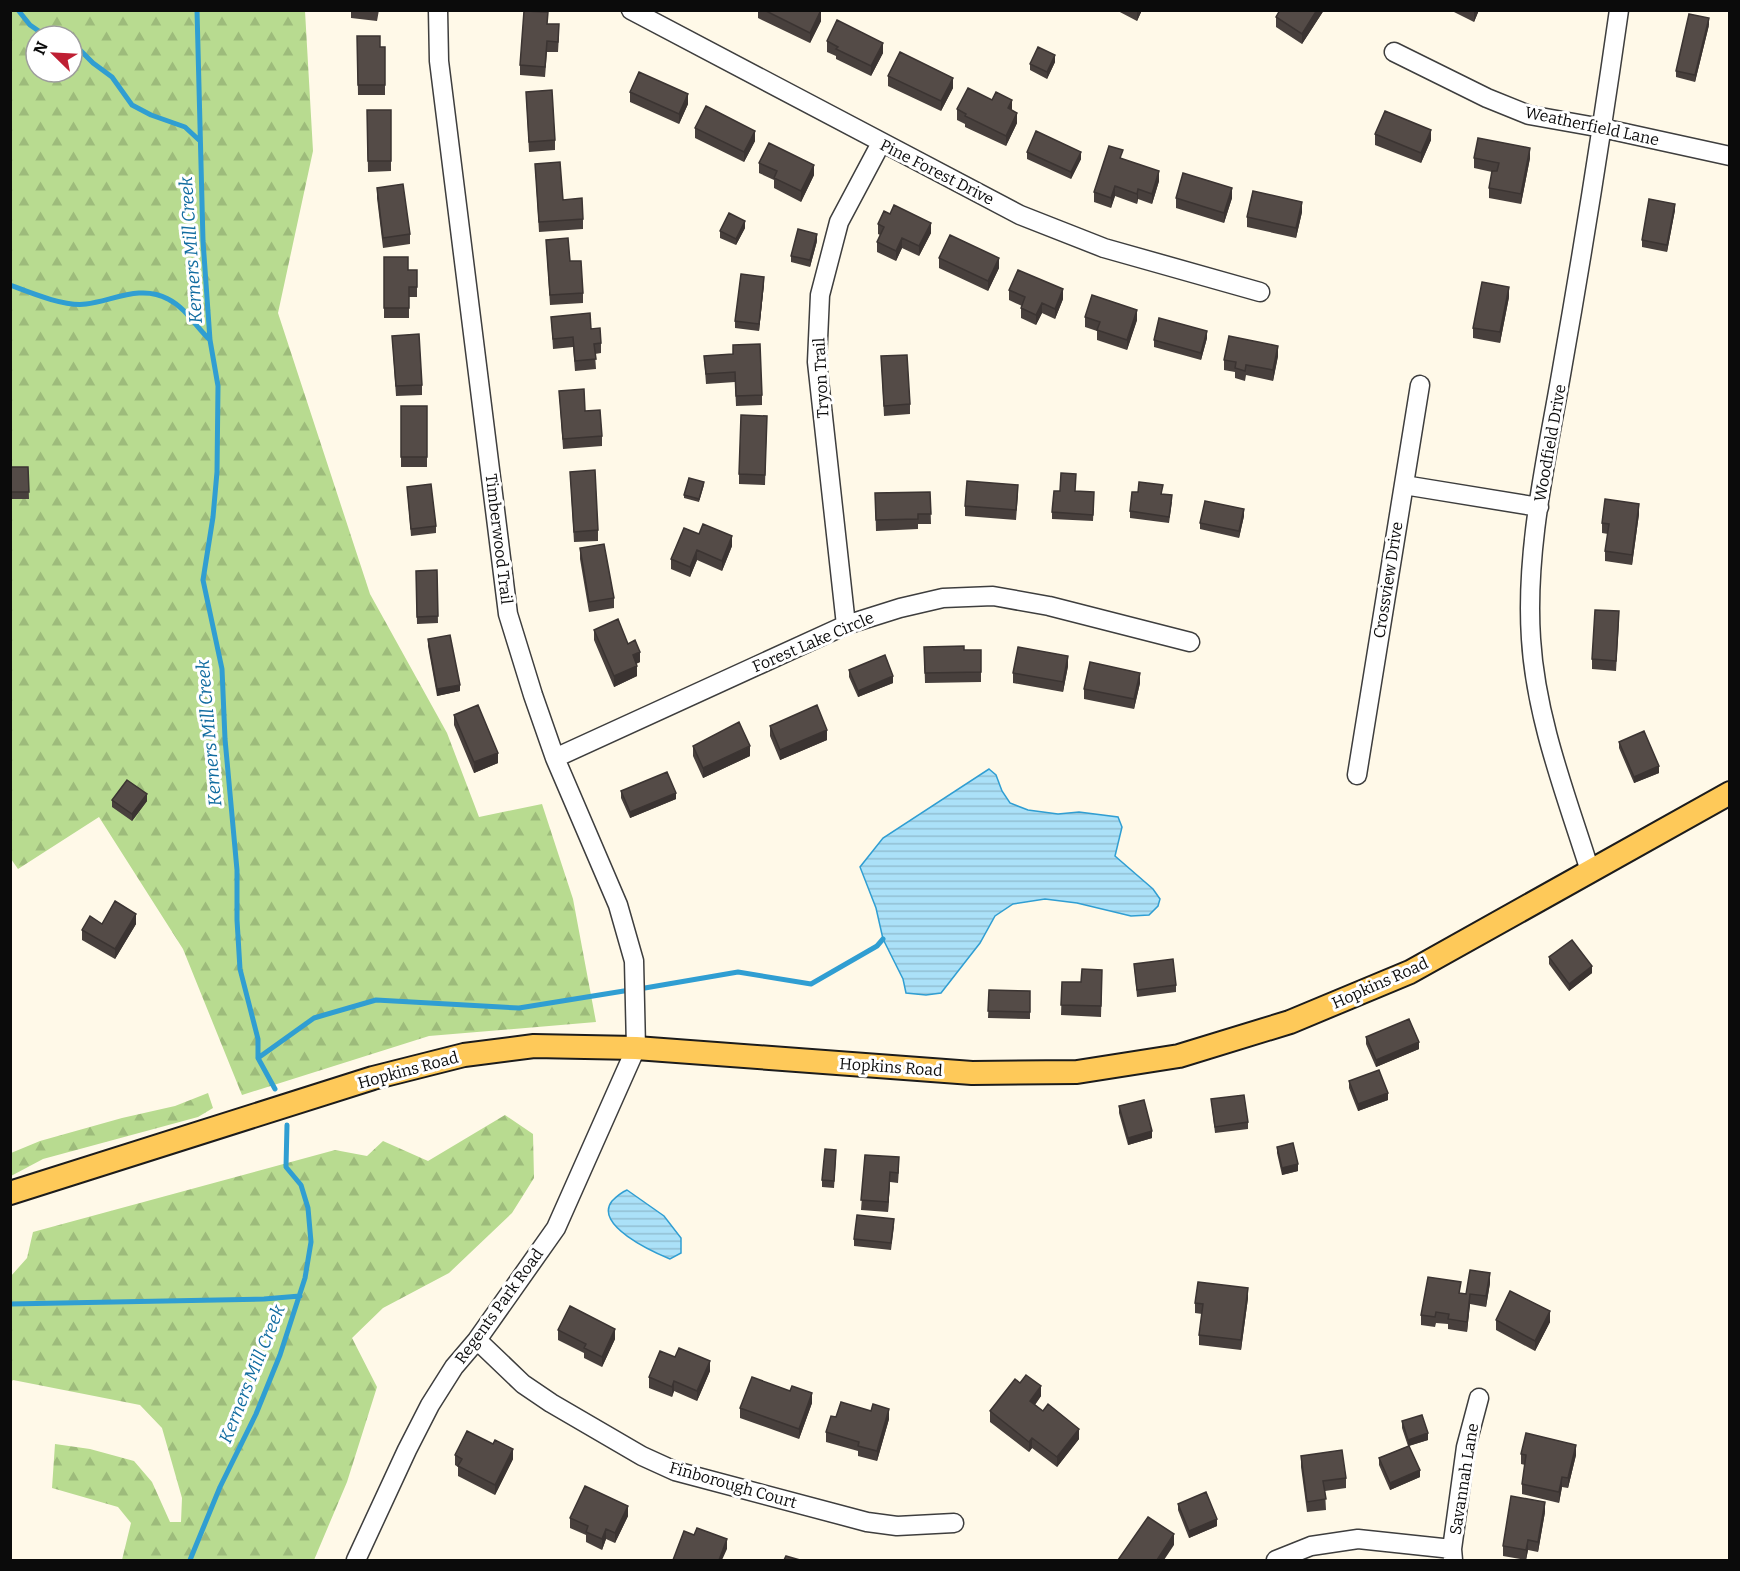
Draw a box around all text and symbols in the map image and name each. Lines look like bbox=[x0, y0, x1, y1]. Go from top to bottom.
north arrow bbox=[24, 24, 84, 84]
text: N bbox=[30, 39, 52, 58]
street label: Weatherfield Lane bbox=[1523, 102, 1661, 150]
street label: Pine Forest Drive bbox=[877, 135, 997, 209]
water label: Kerners Mill Creek bbox=[175, 176, 207, 324]
street label: Tryon Trail bbox=[809, 337, 833, 419]
street label: Woodfield Drive bbox=[1530, 383, 1570, 503]
street label: Timberwood Trail bbox=[482, 473, 516, 606]
street label: Crossview Drive bbox=[1369, 520, 1407, 640]
street label: Forest Lake Circle bbox=[749, 608, 877, 676]
water label: Kerners Mill Creek bbox=[192, 659, 226, 807]
street label: Hopkins Road bbox=[1329, 953, 1432, 1013]
street label: Hopkins Road bbox=[356, 1047, 461, 1093]
street label: Hopkins Road bbox=[839, 1054, 944, 1080]
street label: Regents Park Road bbox=[451, 1244, 547, 1367]
water label: Kerners Mill Creek bbox=[214, 1301, 290, 1446]
street label: Savannah Lane bbox=[1446, 1422, 1482, 1536]
street label: Finborough Court bbox=[667, 1458, 799, 1512]

